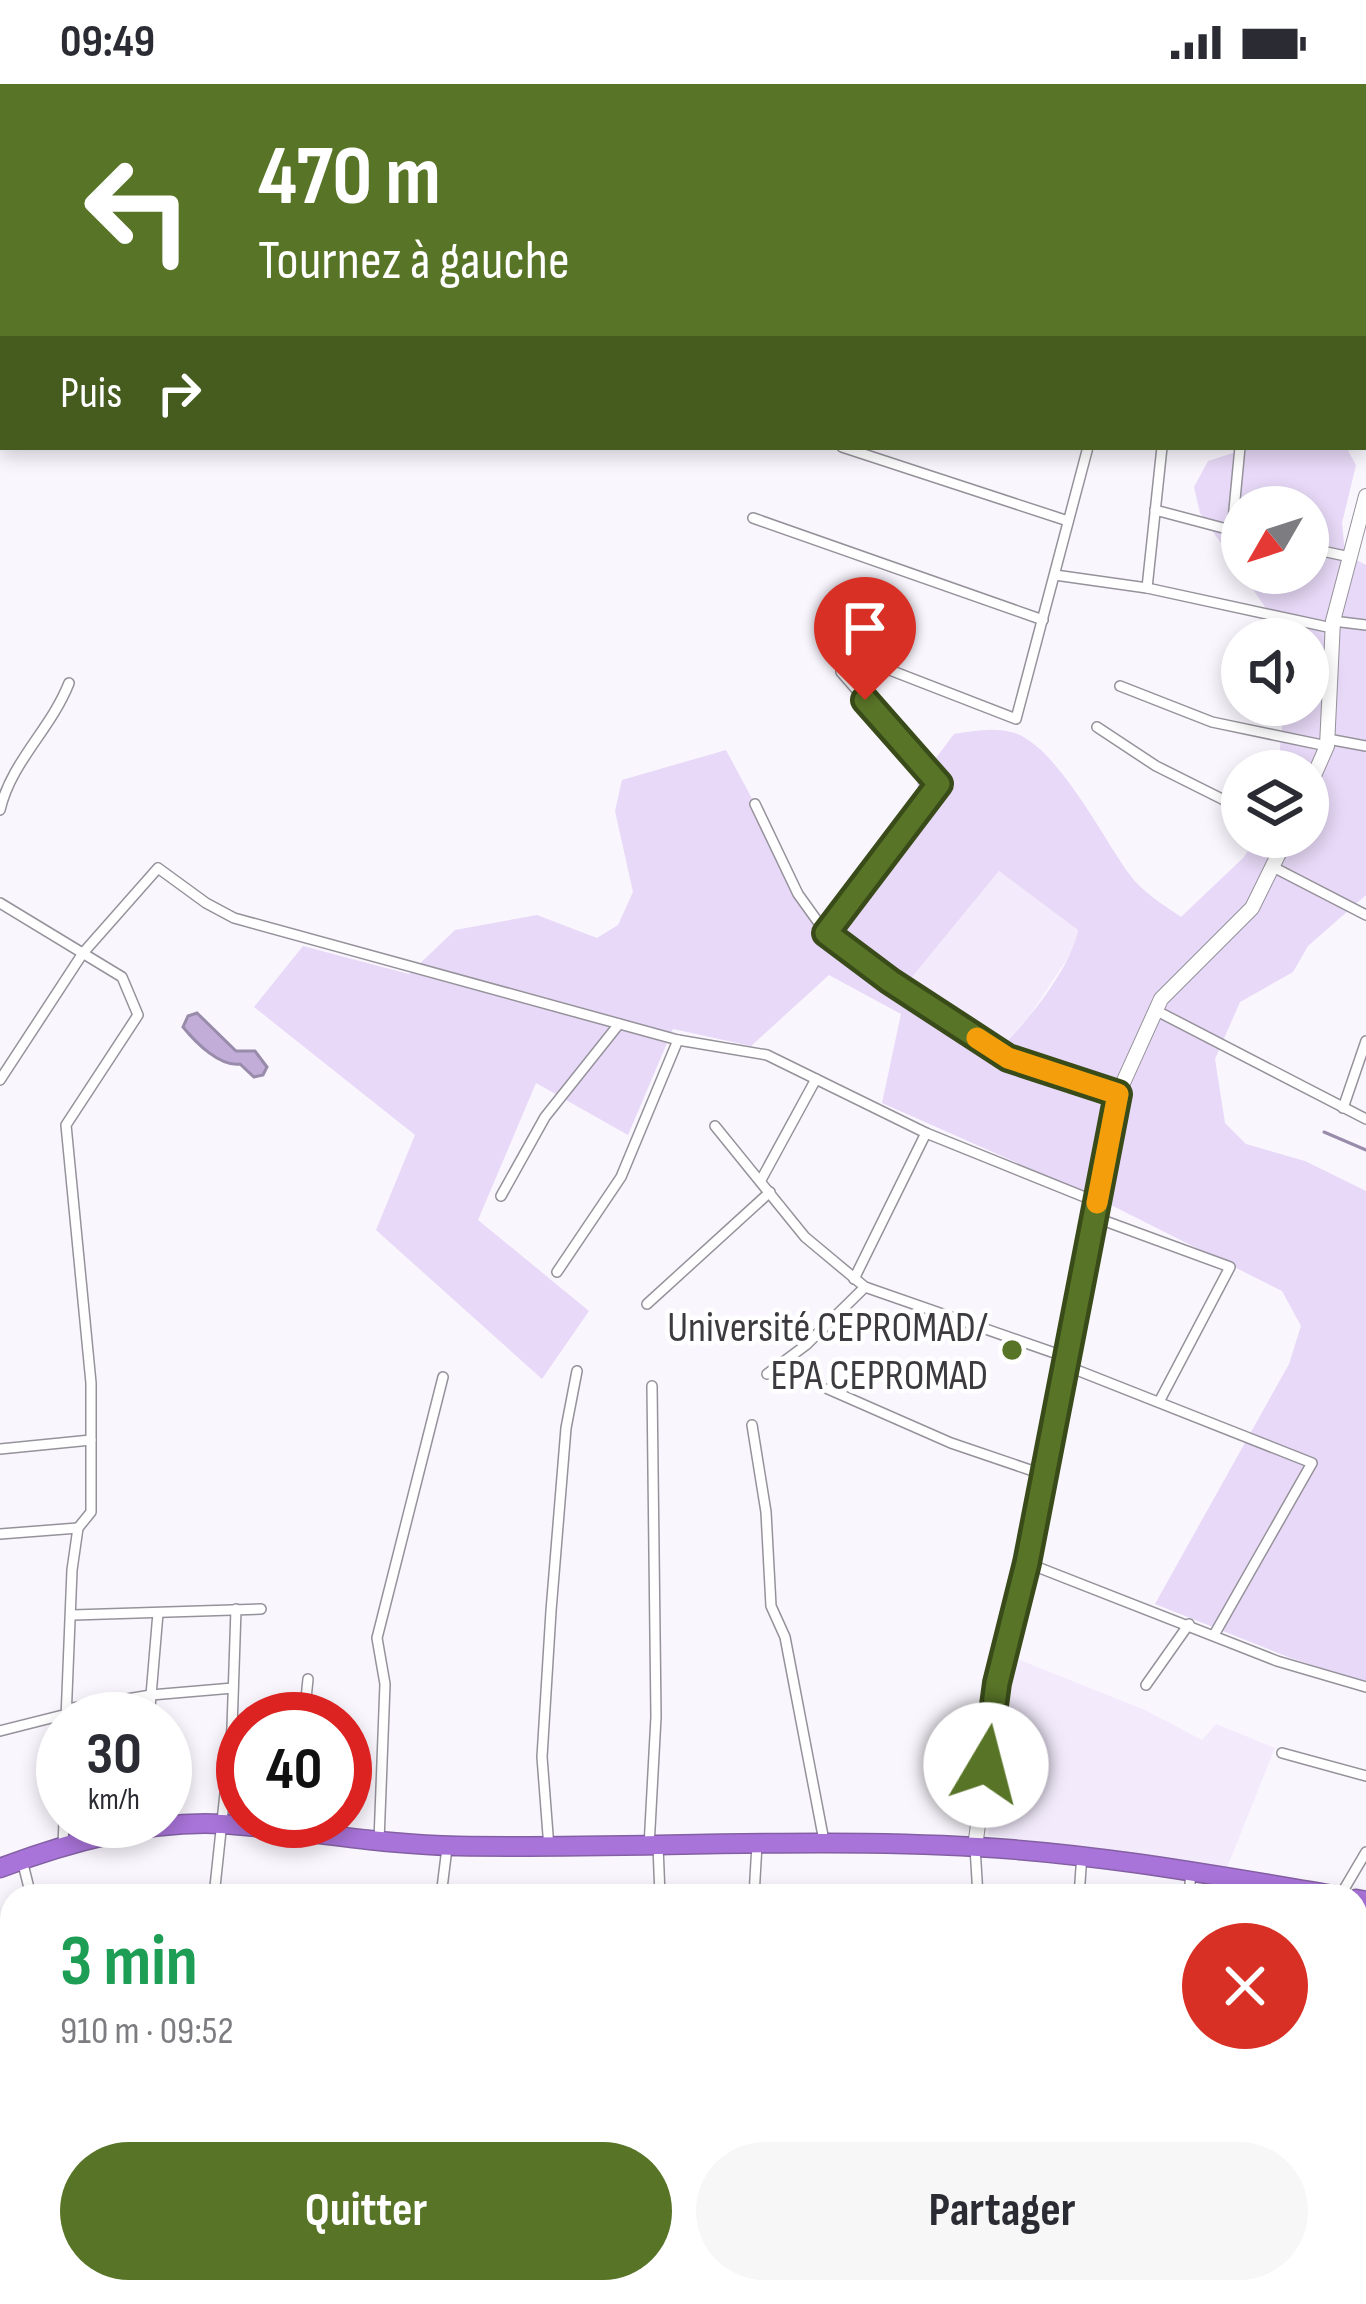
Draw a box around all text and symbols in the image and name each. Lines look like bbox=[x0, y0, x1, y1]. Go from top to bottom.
text: 09:49 bbox=[60, 15, 155, 70]
text: 470 m bbox=[258, 127, 441, 228]
icon: left bbox=[60, 132, 216, 288]
text: Tournez à gauche bbox=[258, 229, 570, 294]
icon: right bbox=[146, 360, 212, 426]
text: Puis bbox=[60, 366, 122, 421]
north arrow bbox=[1221, 486, 1329, 594]
map controls bbox=[1221, 486, 1329, 858]
pin bbox=[814, 577, 916, 700]
icon: arrive bbox=[832, 595, 898, 661]
button: sound bbox=[1221, 618, 1329, 726]
button: layers bbox=[1221, 750, 1329, 858]
place label: Université CEPROMAD/ EPA CEPROMAD bbox=[667, 1303, 989, 1402]
marker: Université CEPROMAD/ EPA CEPROMAD bbox=[999, 1337, 1025, 1363]
speed limit sign: 40 bbox=[216, 1692, 372, 1848]
position arrow bbox=[923, 1702, 1049, 1828]
text: 30 bbox=[86, 1719, 142, 1791]
text: km/h bbox=[88, 1782, 140, 1818]
text: 3 min bbox=[60, 1919, 198, 2006]
button: close bbox=[1182, 1923, 1308, 2049]
text: 910 m · 09:52 bbox=[60, 2008, 233, 2055]
button: Quitter bbox=[60, 2142, 672, 2280]
button: Partager bbox=[696, 2142, 1308, 2280]

